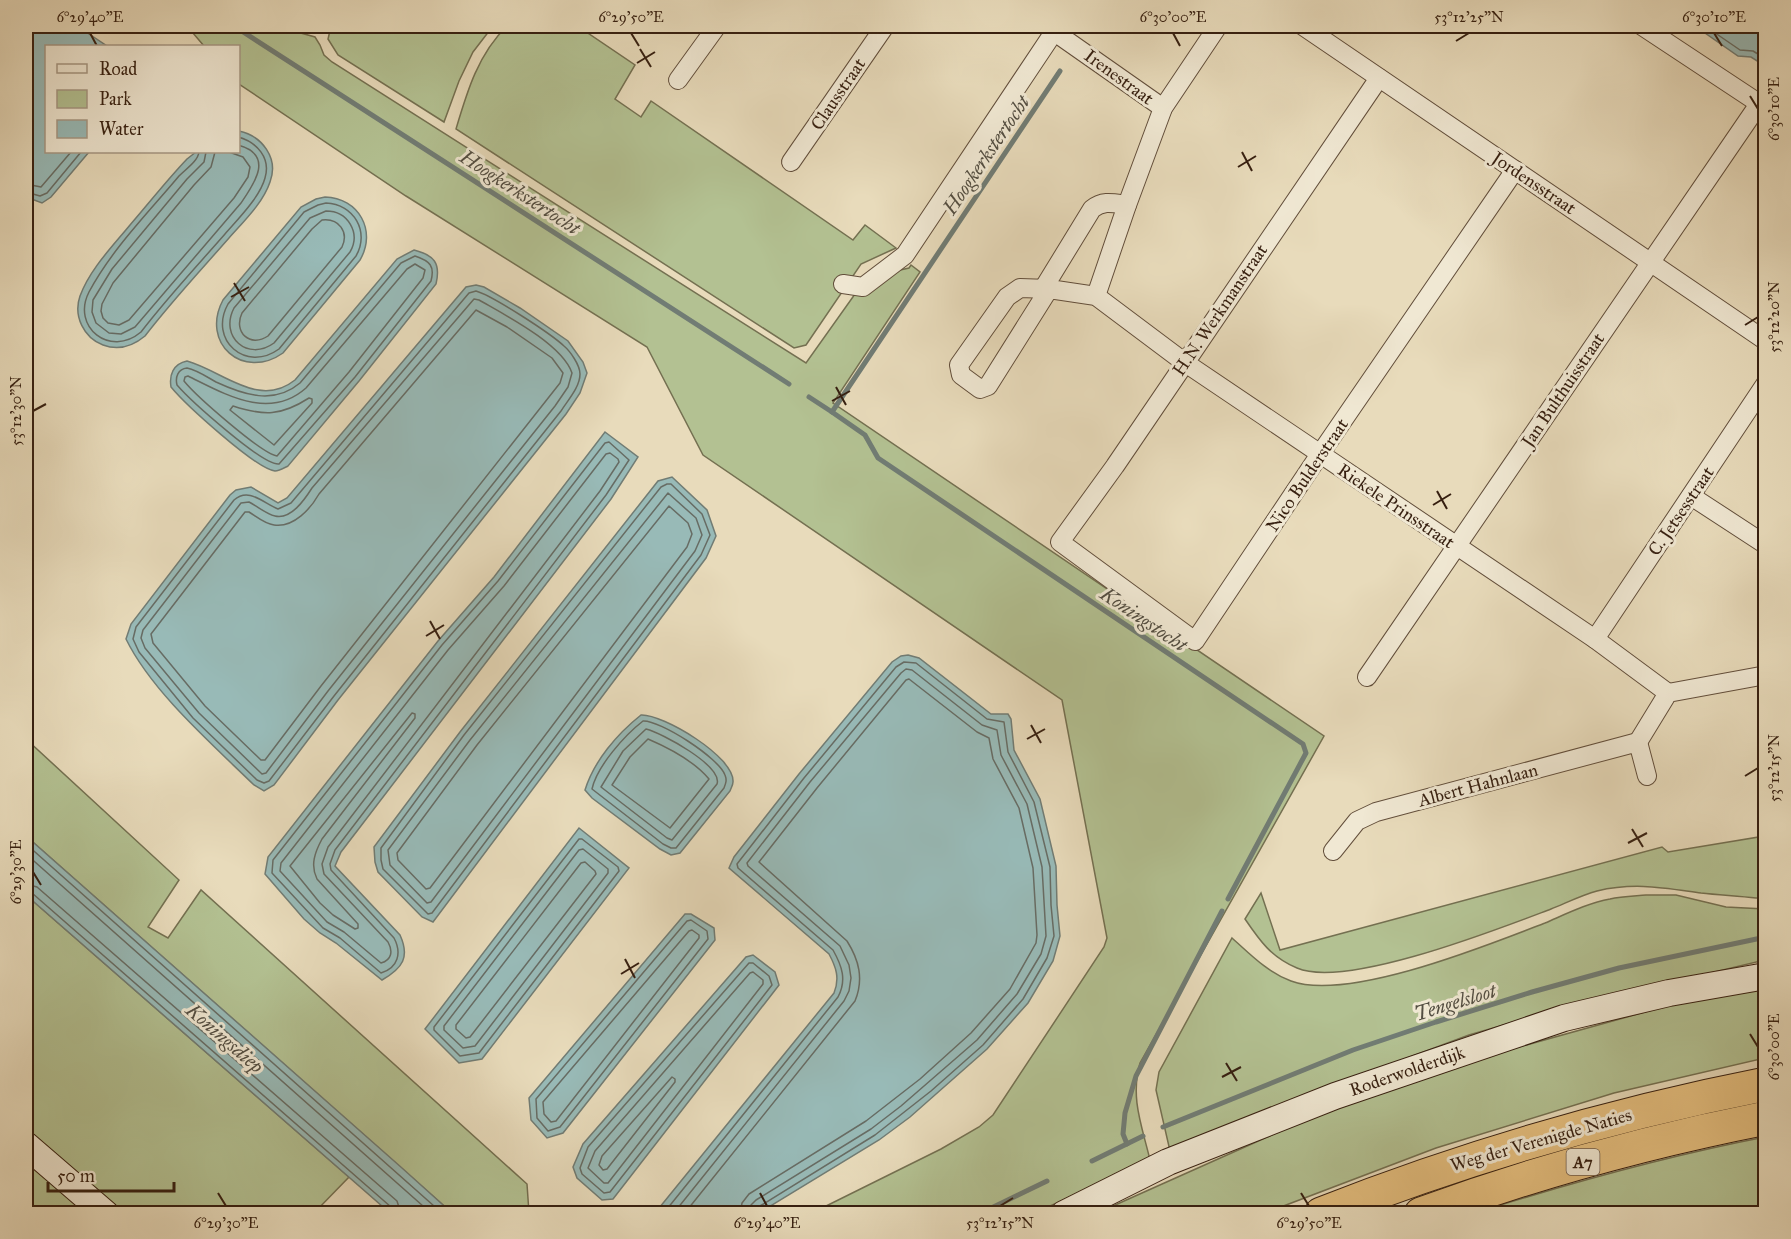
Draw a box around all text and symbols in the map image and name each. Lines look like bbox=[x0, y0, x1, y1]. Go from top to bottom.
text: 6°29'40"E bbox=[56, 8, 124, 26]
text: 6°29'50"E bbox=[598, 8, 664, 26]
text: 6°30'00"E bbox=[1140, 8, 1207, 26]
text: 53°12'25"N bbox=[1434, 8, 1504, 26]
text: 6°30'10"E bbox=[1682, 8, 1746, 26]
street label: Irenestraat bbox=[1080, 44, 1158, 110]
legend bbox=[45, 45, 240, 153]
street label: Clausstraat bbox=[806, 53, 870, 134]
text: Road bbox=[99, 58, 137, 80]
text: 6°30'10"E bbox=[1765, 77, 1783, 141]
text: Park bbox=[99, 88, 132, 110]
water label: Hoogkerkstertocht bbox=[937, 90, 1036, 220]
text: Water bbox=[99, 118, 144, 140]
water label: Hoogkerkstertocht bbox=[455, 144, 586, 241]
street label: Jordensstraat bbox=[1485, 146, 1581, 220]
street label: H.N. Werkmanstraat bbox=[1168, 239, 1273, 380]
text: 53°12'20"N bbox=[1765, 281, 1783, 353]
street label: Jan Bulthuisstraat bbox=[1516, 328, 1610, 453]
text: 53°12'30"N bbox=[7, 376, 25, 446]
street label: Nico Bulderstraat bbox=[1261, 414, 1353, 536]
street label: Riekele Prinsstraat bbox=[1333, 459, 1459, 554]
street label: C. Jetsesstraat bbox=[1643, 462, 1720, 560]
water label: Koningstocht bbox=[1095, 581, 1193, 658]
text: 53°12'15"N bbox=[1765, 734, 1783, 802]
street label: Albert Hahnlaan bbox=[1415, 758, 1540, 812]
text: 6°29'30"E bbox=[7, 839, 25, 904]
water label: Tengelsloot bbox=[1411, 978, 1500, 1026]
water label: Koningsdiep bbox=[180, 997, 269, 1079]
text: 6°30'00"E bbox=[1765, 1013, 1783, 1080]
street label: Roderwolderdijk bbox=[1346, 1041, 1468, 1101]
street label: Weg der Verenigde Naties bbox=[1448, 1104, 1634, 1177]
road number: A7 bbox=[1566, 1149, 1600, 1175]
scale bar bbox=[48, 1155, 174, 1193]
text: 50 m bbox=[57, 1165, 95, 1187]
text: 6°29'30"E bbox=[194, 1214, 259, 1232]
text: 6°29'40"E bbox=[733, 1214, 801, 1232]
text: 53°12'15"N bbox=[966, 1214, 1034, 1232]
text: 6°29'50"E bbox=[1276, 1214, 1342, 1232]

